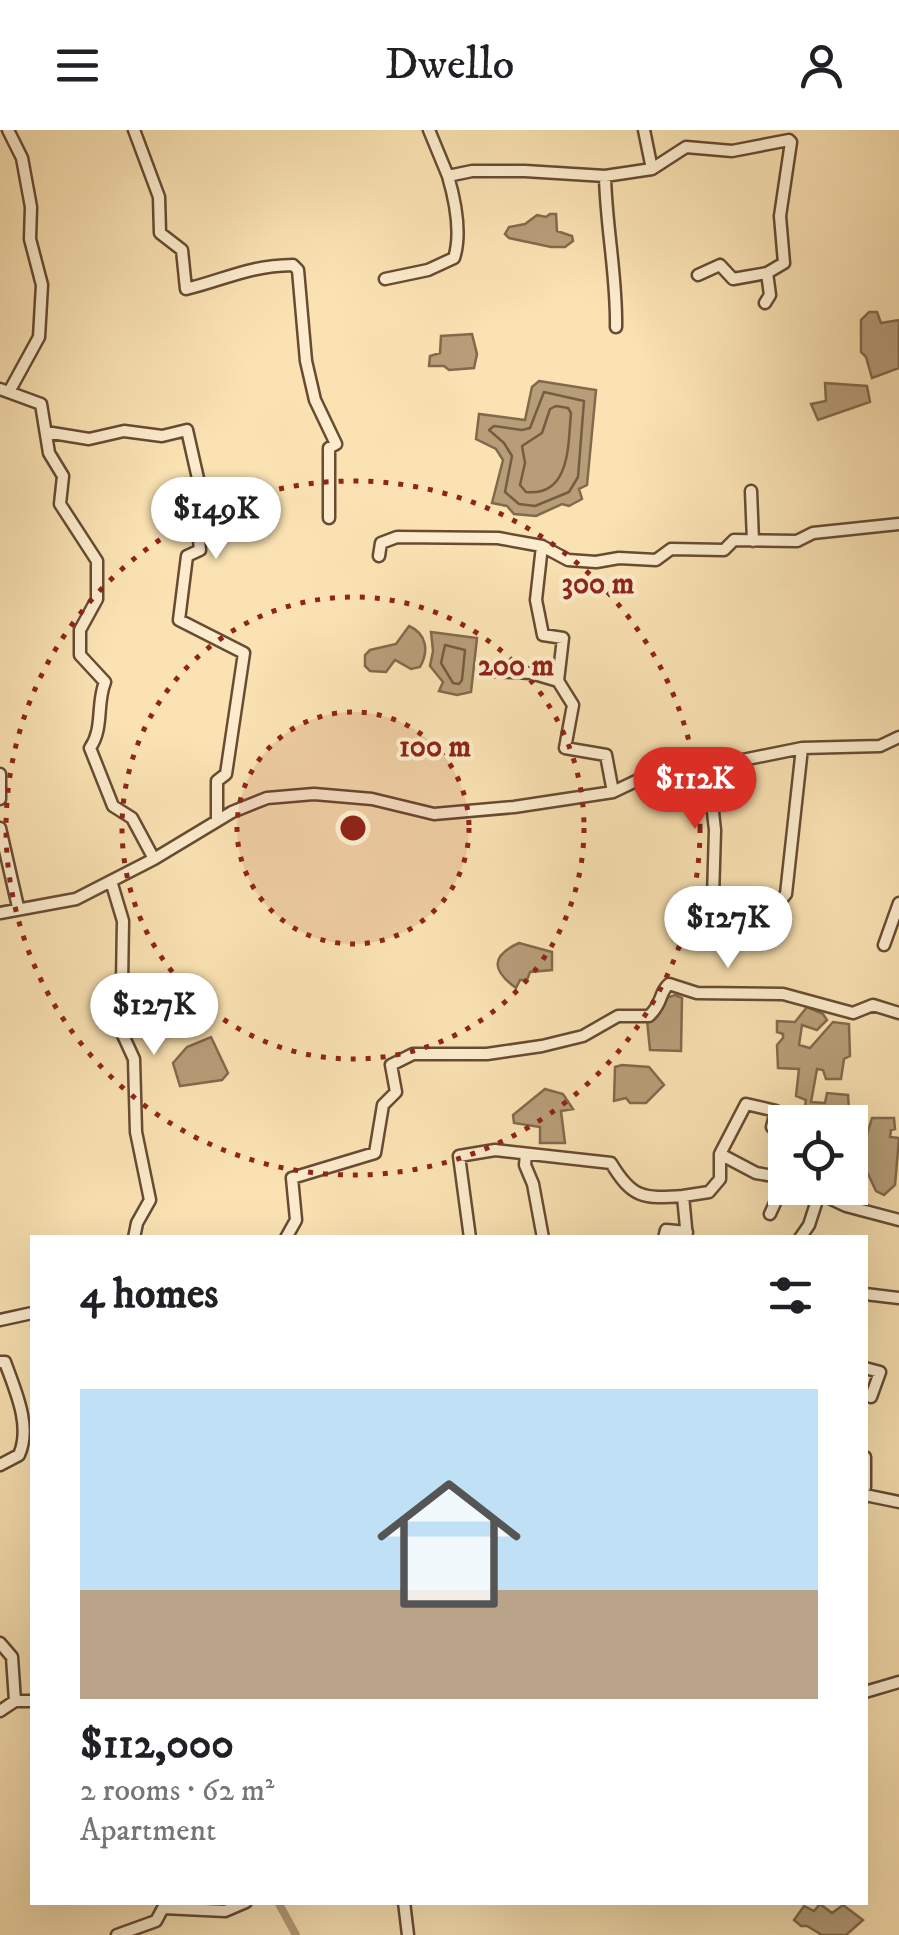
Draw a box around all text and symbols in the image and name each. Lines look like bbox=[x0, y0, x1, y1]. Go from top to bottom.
text: Dwello bbox=[385, 37, 514, 93]
icon: menu bbox=[50, 38, 105, 93]
icon: person bbox=[794, 38, 849, 93]
pin: $149K bbox=[146, 477, 286, 562]
text: $149K bbox=[173, 489, 259, 529]
text: 300 m bbox=[562, 566, 635, 603]
text: 200 m bbox=[478, 648, 554, 685]
text: 100 m bbox=[399, 729, 472, 766]
pin: $112K bbox=[625, 747, 765, 832]
text: $112K bbox=[655, 759, 735, 799]
centre of rings bbox=[335, 810, 371, 846]
pin: $127K bbox=[658, 886, 798, 971]
text: $127K bbox=[686, 898, 770, 938]
pin: $127K bbox=[84, 973, 224, 1058]
text: $127K bbox=[112, 985, 196, 1025]
map controls bbox=[768, 1105, 868, 1205]
button: locate bbox=[768, 1105, 868, 1205]
icon: filters bbox=[763, 1268, 818, 1323]
text: 4 homes bbox=[80, 1269, 218, 1321]
icon: home bbox=[359, 1454, 539, 1634]
text: $112,000 bbox=[80, 1719, 234, 1771]
text: 2 rooms · 62 m² bbox=[80, 1771, 274, 1811]
text: Apartment bbox=[80, 1811, 216, 1851]

